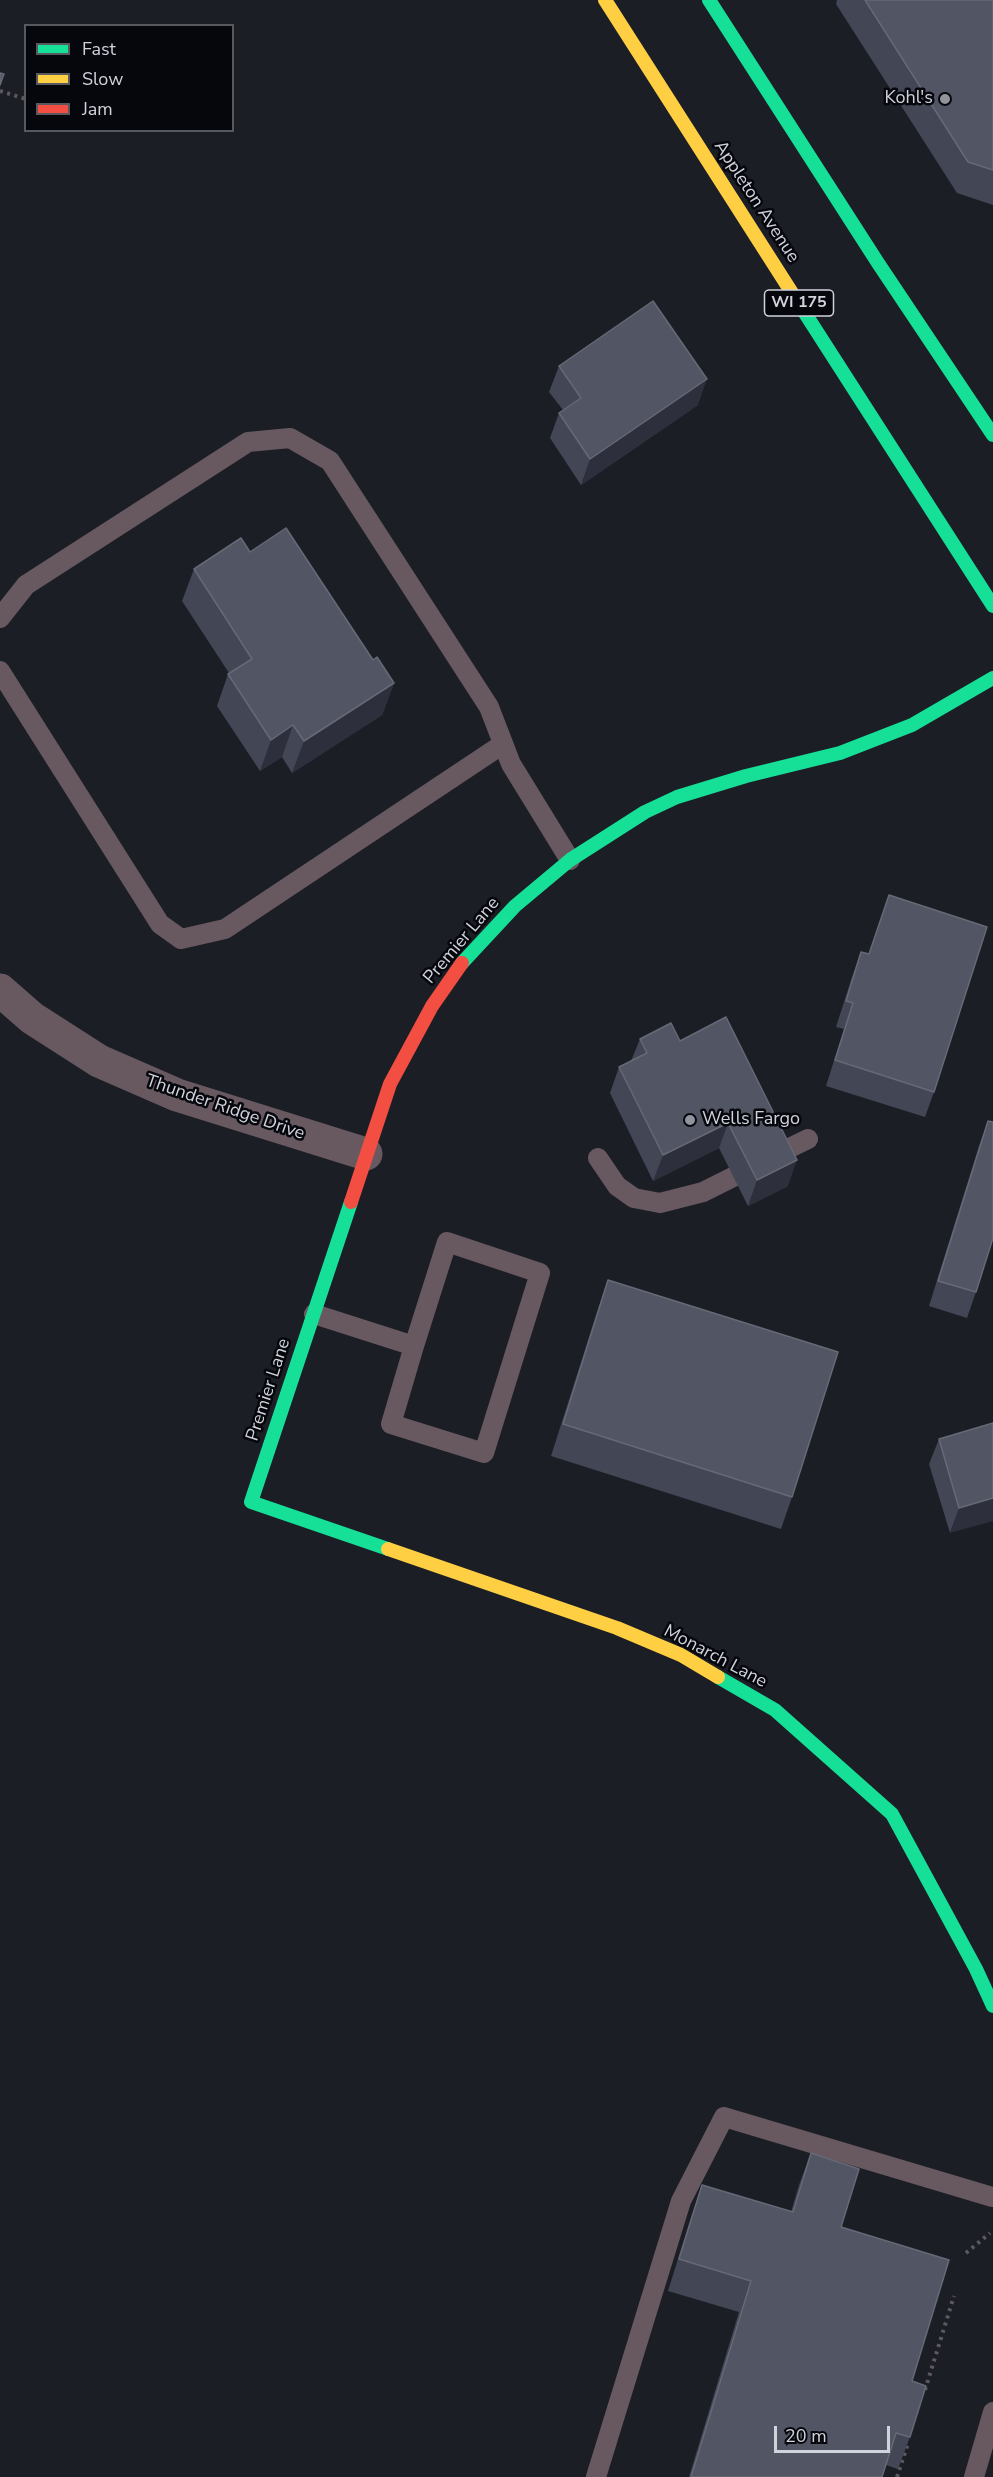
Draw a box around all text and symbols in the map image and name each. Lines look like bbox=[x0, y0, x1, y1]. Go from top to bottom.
legend bbox=[24, 24, 234, 132]
text: Fast bbox=[82, 37, 116, 61]
text: Slow bbox=[82, 67, 123, 91]
place label: Kohl's bbox=[884, 88, 933, 110]
marker: Kohl's bbox=[938, 92, 952, 106]
text: Jam bbox=[82, 97, 113, 121]
street label: Appleton Avenue bbox=[708, 137, 804, 267]
road number: WI 175 bbox=[764, 290, 834, 316]
street label: Premier Lane bbox=[420, 893, 504, 989]
street label: Thunder Ridge Drive bbox=[143, 1071, 307, 1145]
place label: Wells Fargo bbox=[702, 1109, 800, 1131]
marker: Wells Fargo bbox=[683, 1113, 697, 1127]
street label: Premier Lane bbox=[242, 1336, 296, 1444]
street label: Monarch Lane bbox=[660, 1621, 770, 1693]
scale bar bbox=[777, 2414, 892, 2452]
text: 20 m bbox=[785, 2424, 827, 2448]

